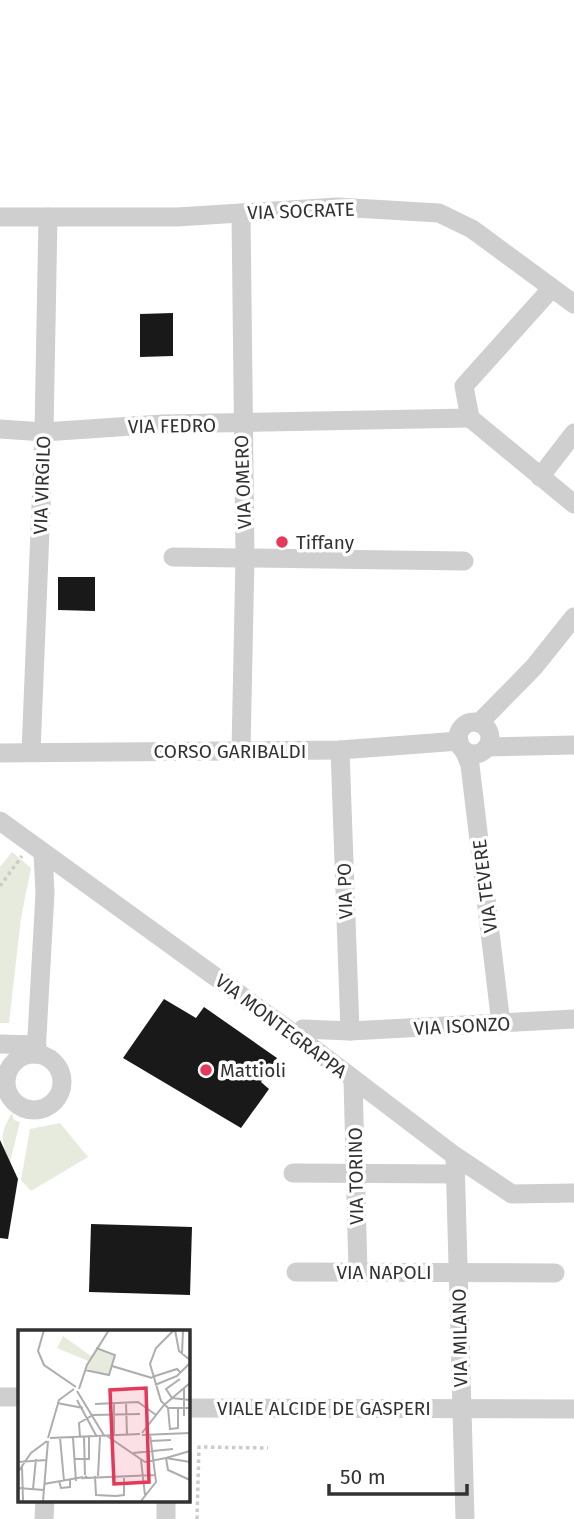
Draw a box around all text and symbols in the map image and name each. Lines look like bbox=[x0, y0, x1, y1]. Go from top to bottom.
street label: VIA SOCRATE bbox=[247, 198, 355, 224]
street label: VIA FEDRO bbox=[128, 414, 216, 438]
street label: VIA OMERO bbox=[230, 434, 256, 530]
street label: VIA VIRGILO bbox=[29, 435, 55, 535]
place label: Tiffany bbox=[296, 531, 355, 554]
marker: Tiffany bbox=[274, 534, 290, 550]
street label: CORSO GARIBALDI bbox=[154, 740, 306, 763]
street label: VIA TEVERE bbox=[468, 838, 502, 934]
street label: VIA PO bbox=[333, 862, 357, 920]
street label: VIA MONTEGRAPPA bbox=[211, 969, 351, 1083]
street label: VIA ISONZO bbox=[413, 1012, 511, 1040]
place label: Mattioli bbox=[220, 1059, 286, 1082]
marker: Mattioli bbox=[198, 1062, 214, 1078]
street label: VIA TORINO bbox=[344, 1127, 368, 1225]
street label: VIA NAPOLI bbox=[336, 1261, 432, 1284]
street label: VIA MILANO bbox=[448, 1288, 472, 1388]
inset map bbox=[18, 1330, 189, 1502]
street label: VIALE ALCIDE DE GASPERI bbox=[217, 1397, 431, 1420]
scale bar bbox=[329, 1452, 467, 1496]
text: 50 m bbox=[340, 1464, 386, 1490]

